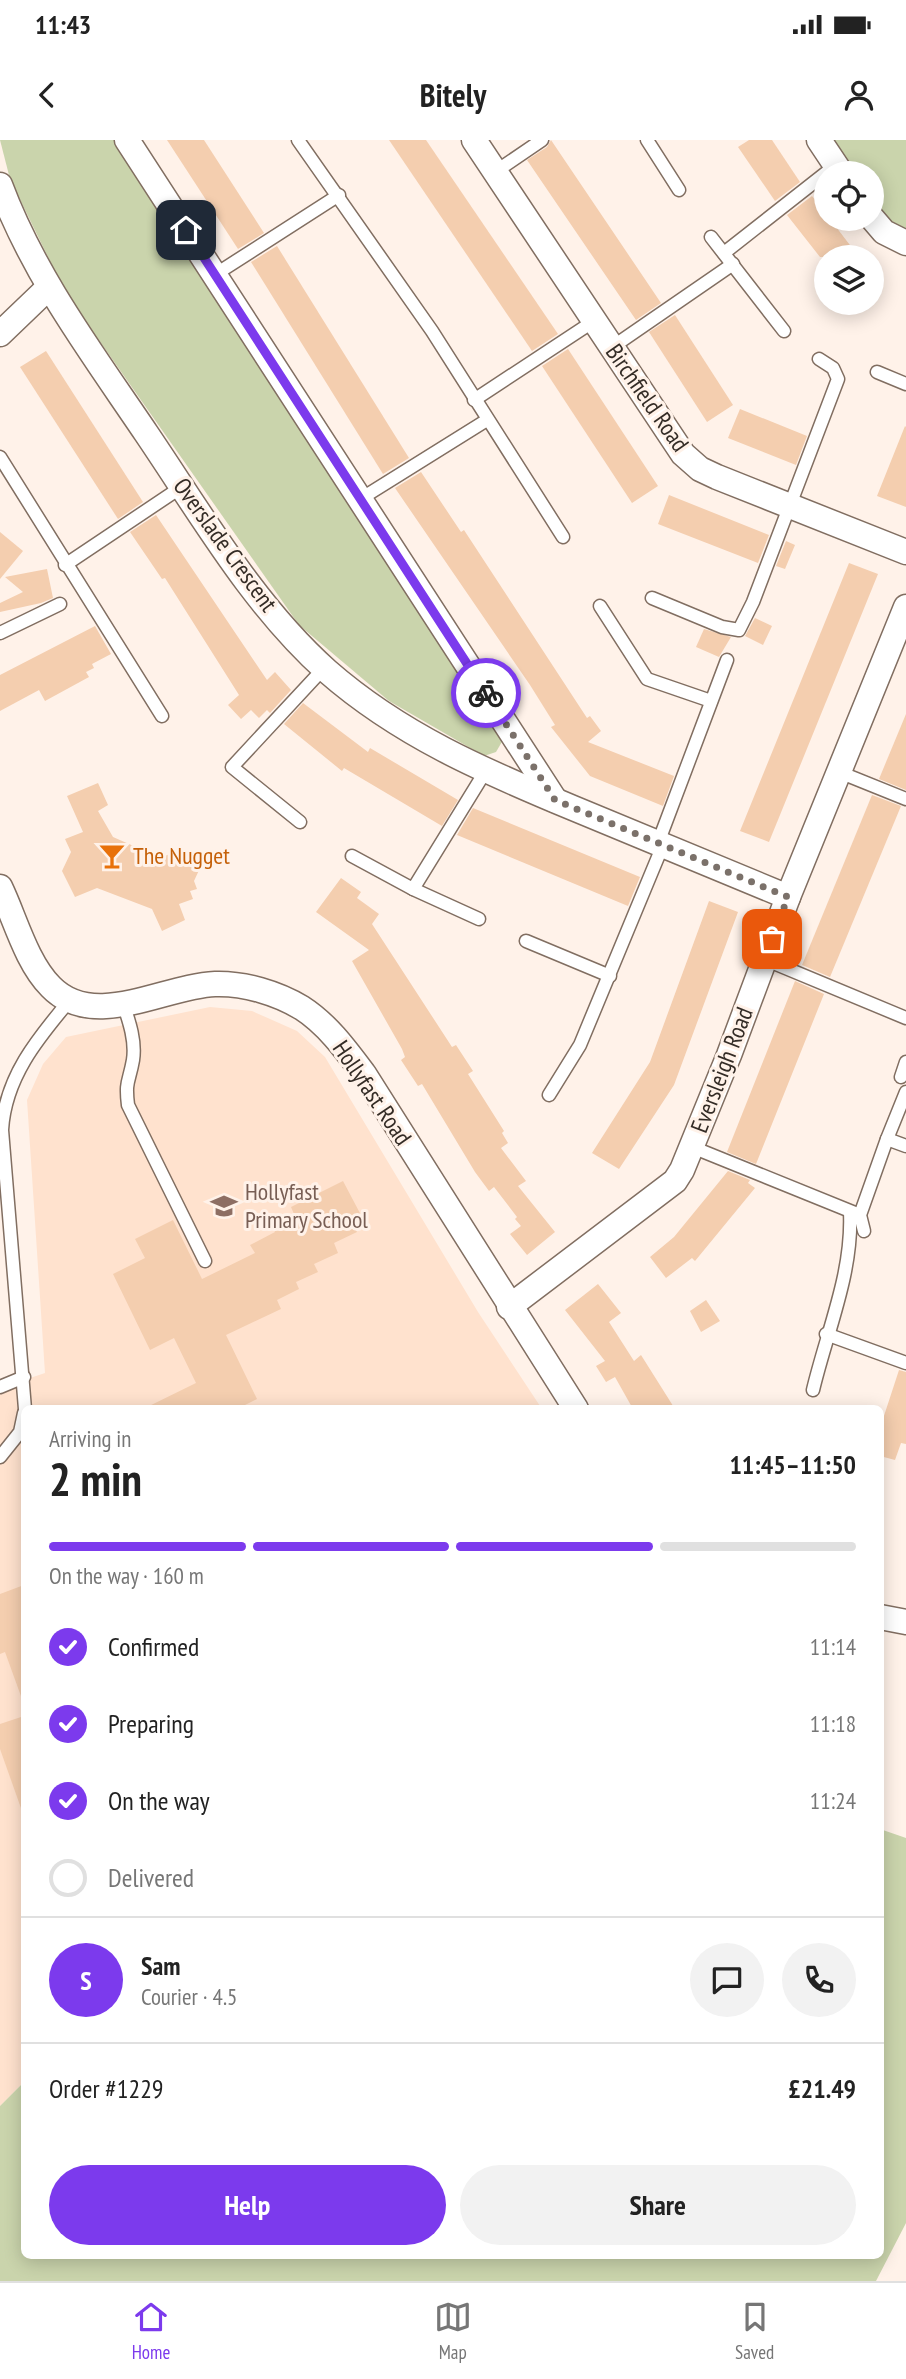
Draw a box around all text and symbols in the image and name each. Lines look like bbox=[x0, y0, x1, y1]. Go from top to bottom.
text: 11:43 bbox=[35, 8, 91, 41]
text: Bitely bbox=[420, 74, 486, 116]
icon: back bbox=[28, 76, 66, 114]
icon: person bbox=[840, 76, 878, 114]
map controls bbox=[814, 161, 884, 315]
button: locate bbox=[814, 161, 884, 231]
pin bbox=[156, 200, 216, 260]
icon: home bbox=[167, 211, 205, 249]
button: layers bbox=[814, 245, 884, 315]
street label: Birchfield Road bbox=[599, 338, 696, 458]
street label: Overslade Crescent bbox=[166, 472, 285, 618]
courier bbox=[451, 658, 521, 728]
icon: bike bbox=[467, 674, 505, 712]
place label: The Nugget bbox=[133, 840, 230, 871]
bar icon: The Nugget bbox=[97, 841, 127, 871]
pin bbox=[742, 909, 802, 969]
icon: bag bbox=[753, 920, 791, 958]
street label: Eversleigh Road bbox=[683, 1003, 760, 1137]
street label: Hollyfast Road bbox=[326, 1034, 419, 1151]
place label: Hollyfast Primary School bbox=[245, 1176, 368, 1235]
school or university icon: Hollyfast Primary School bbox=[209, 1191, 239, 1221]
text: Arriving in bbox=[49, 1424, 131, 1453]
text: 11:45–11:50 bbox=[729, 1448, 856, 1481]
text: 2 min bbox=[49, 1449, 142, 1509]
text: On the way · 160 m bbox=[49, 1561, 204, 1590]
icon: check bbox=[49, 1628, 87, 1666]
text: Confirmed bbox=[108, 1630, 199, 1663]
text: 11:14 bbox=[810, 1632, 856, 1661]
icon: check bbox=[49, 1705, 87, 1743]
text: Preparing bbox=[108, 1707, 194, 1740]
text: 11:18 bbox=[810, 1709, 856, 1738]
icon: check bbox=[49, 1782, 87, 1820]
text: On the way bbox=[108, 1784, 210, 1817]
text: 11:24 bbox=[810, 1786, 856, 1815]
text: Delivered bbox=[108, 1861, 194, 1894]
button: chat bbox=[690, 1943, 764, 2017]
button: phone bbox=[782, 1943, 856, 2017]
text: Sam bbox=[141, 1949, 180, 1982]
text: S bbox=[80, 1964, 92, 1997]
text: Courier · 4.5 bbox=[141, 1982, 237, 2011]
text: Order #1229 bbox=[49, 2072, 164, 2105]
text: £21.49 bbox=[788, 2072, 856, 2105]
button: Help bbox=[49, 2165, 446, 2245]
button: Share bbox=[460, 2165, 856, 2245]
tab: Home bbox=[132, 2298, 170, 2364]
tab: Map bbox=[434, 2298, 472, 2364]
tab: Saved bbox=[735, 2298, 774, 2364]

